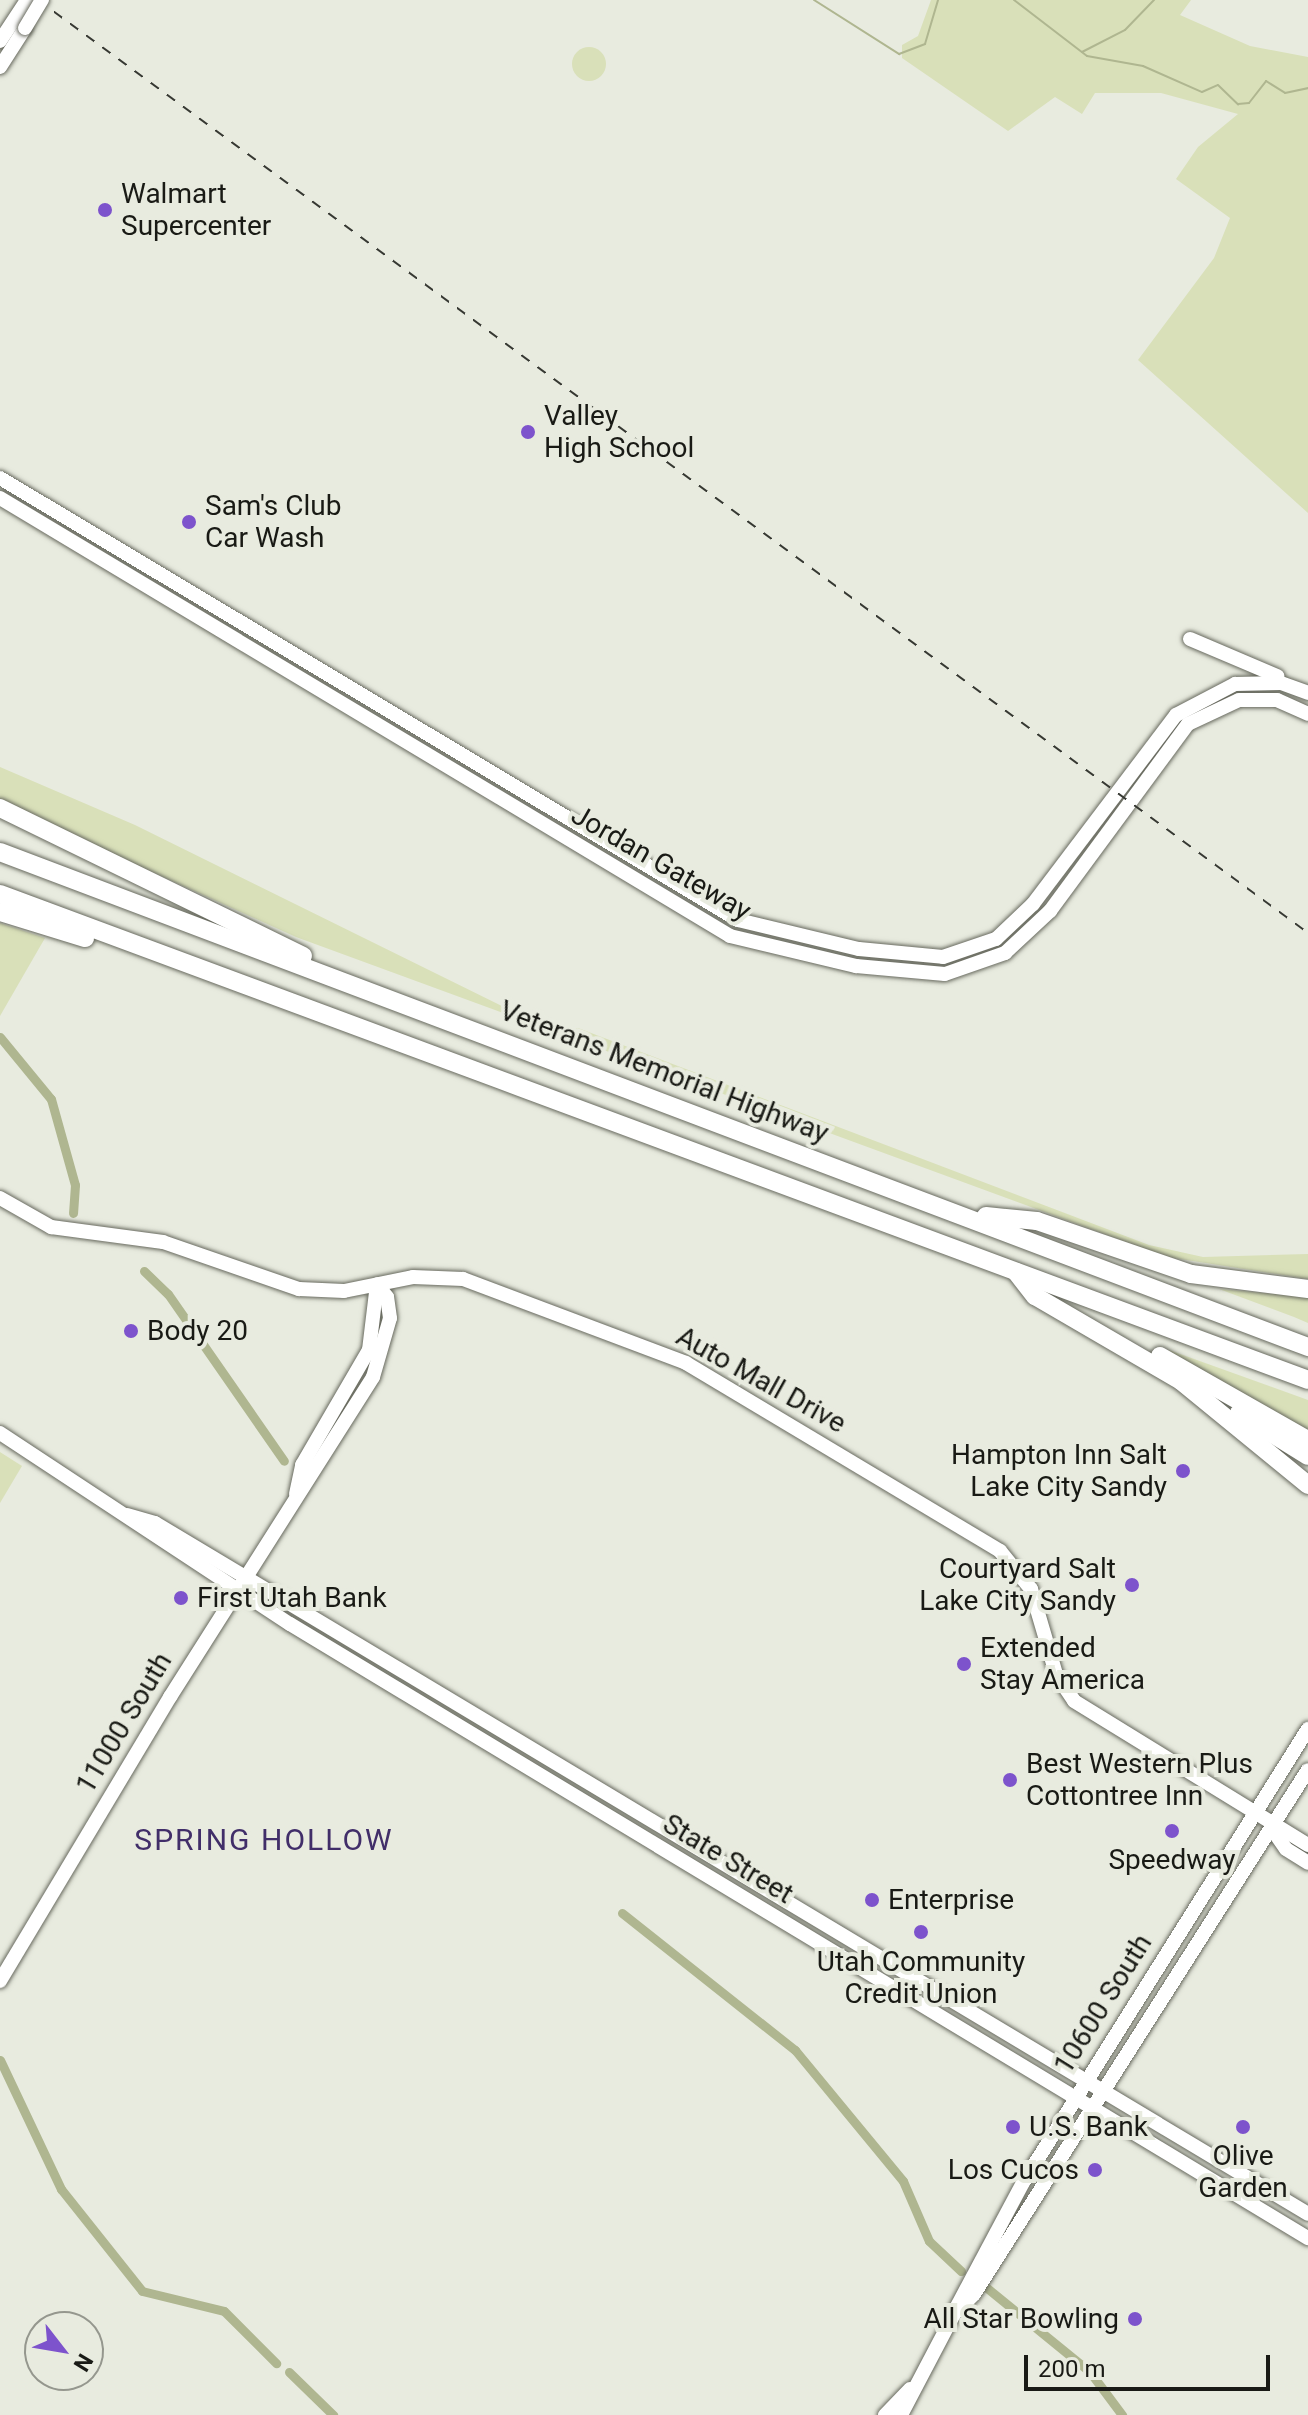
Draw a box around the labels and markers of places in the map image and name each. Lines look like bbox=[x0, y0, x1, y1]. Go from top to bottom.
place label: Walmart Supercenter bbox=[121, 177, 271, 243]
marker: Walmart Supercenter bbox=[96, 201, 114, 219]
place label: Valley High School bbox=[544, 399, 694, 465]
marker: Valley High School bbox=[519, 423, 537, 441]
place label: Sam's Club Car Wash bbox=[205, 489, 341, 555]
marker: Sam's Club Car Wash bbox=[180, 513, 198, 531]
place label: Body 20 bbox=[147, 1314, 248, 1348]
marker: Body 20 bbox=[122, 1322, 140, 1340]
place label: Hampton Inn Salt Lake City Sandy bbox=[951, 1438, 1167, 1504]
marker: Hampton Inn Salt Lake City Sandy bbox=[1174, 1462, 1192, 1480]
place label: Courtyard Salt Lake City Sandy bbox=[919, 1552, 1116, 1618]
marker: Courtyard Salt Lake City Sandy bbox=[1123, 1576, 1141, 1594]
place label: First Utah Bank bbox=[197, 1581, 387, 1615]
marker: First Utah Bank bbox=[172, 1589, 190, 1607]
place label: Extended Stay America bbox=[980, 1631, 1145, 1697]
marker: Extended Stay America bbox=[955, 1655, 973, 1673]
place label: Best Western Plus Cottontree Inn bbox=[1026, 1747, 1253, 1813]
marker: Best Western Plus Cottontree Inn bbox=[1001, 1771, 1019, 1789]
marker: Speedway bbox=[1163, 1822, 1181, 1840]
place label: Speedway bbox=[1108, 1843, 1236, 1877]
place label: Enterprise bbox=[888, 1883, 1014, 1917]
marker: Enterprise bbox=[863, 1891, 881, 1909]
marker: Utah Community Credit Union bbox=[912, 1923, 930, 1941]
place label: Utah Community Credit Union bbox=[817, 1945, 1025, 2011]
place label: U.S. Bank bbox=[1029, 2110, 1148, 2144]
marker: U.S. Bank bbox=[1004, 2118, 1022, 2136]
marker: Olive Garden bbox=[1234, 2118, 1252, 2136]
place label: Olive Garden bbox=[1198, 2139, 1288, 2205]
place label: Los Cucos bbox=[948, 2153, 1079, 2187]
marker: Los Cucos bbox=[1086, 2161, 1104, 2179]
place label: All Star Bowling bbox=[923, 2302, 1119, 2336]
marker: All Star Bowling bbox=[1126, 2310, 1144, 2328]

